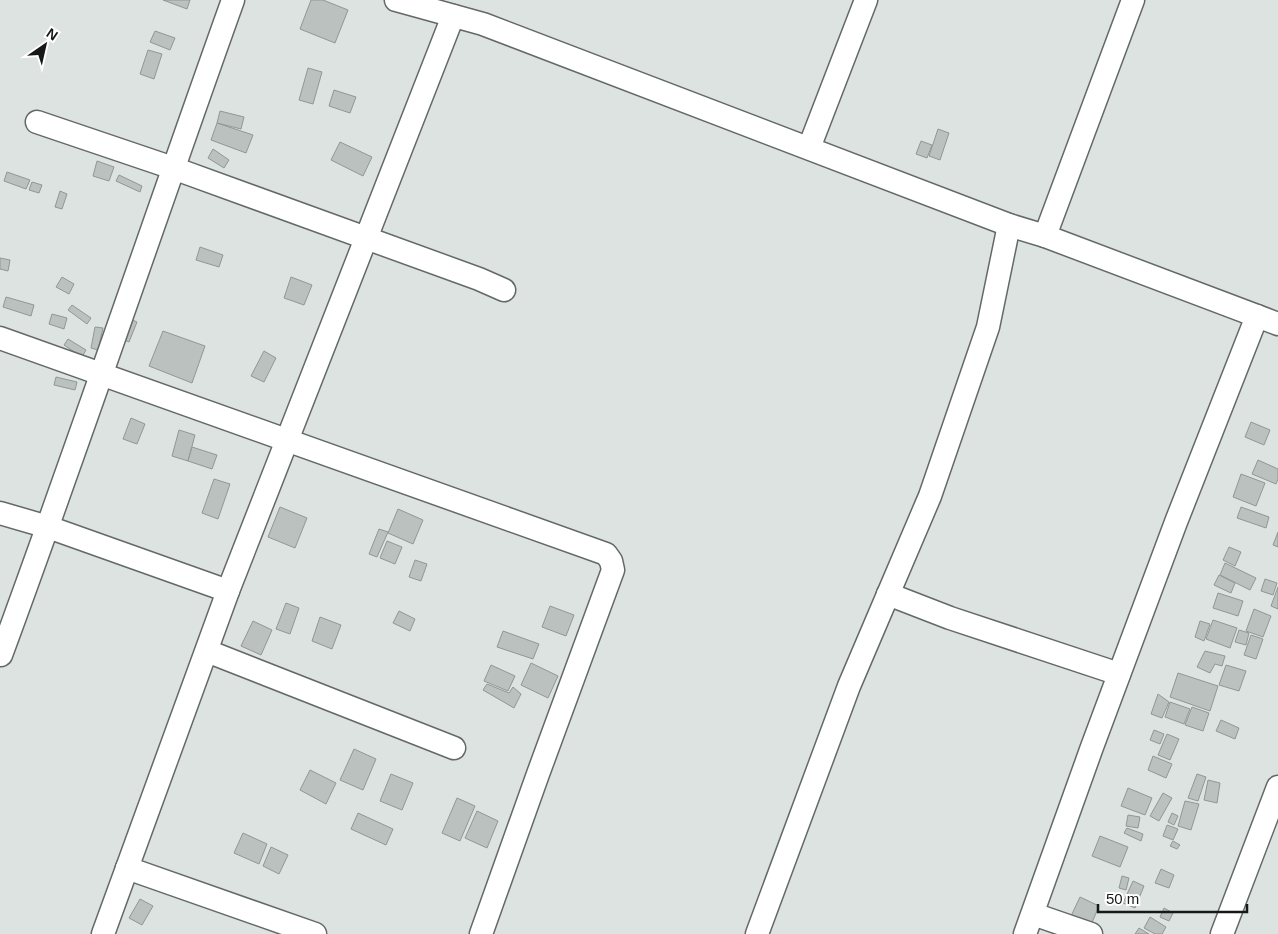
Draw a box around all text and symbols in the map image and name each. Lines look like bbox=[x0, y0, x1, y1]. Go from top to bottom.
north arrow bbox=[20, 20, 70, 70]
text: N bbox=[44, 25, 61, 44]
scale bar bbox=[1098, 882, 1247, 914]
text: 50 m bbox=[1106, 890, 1139, 907]

